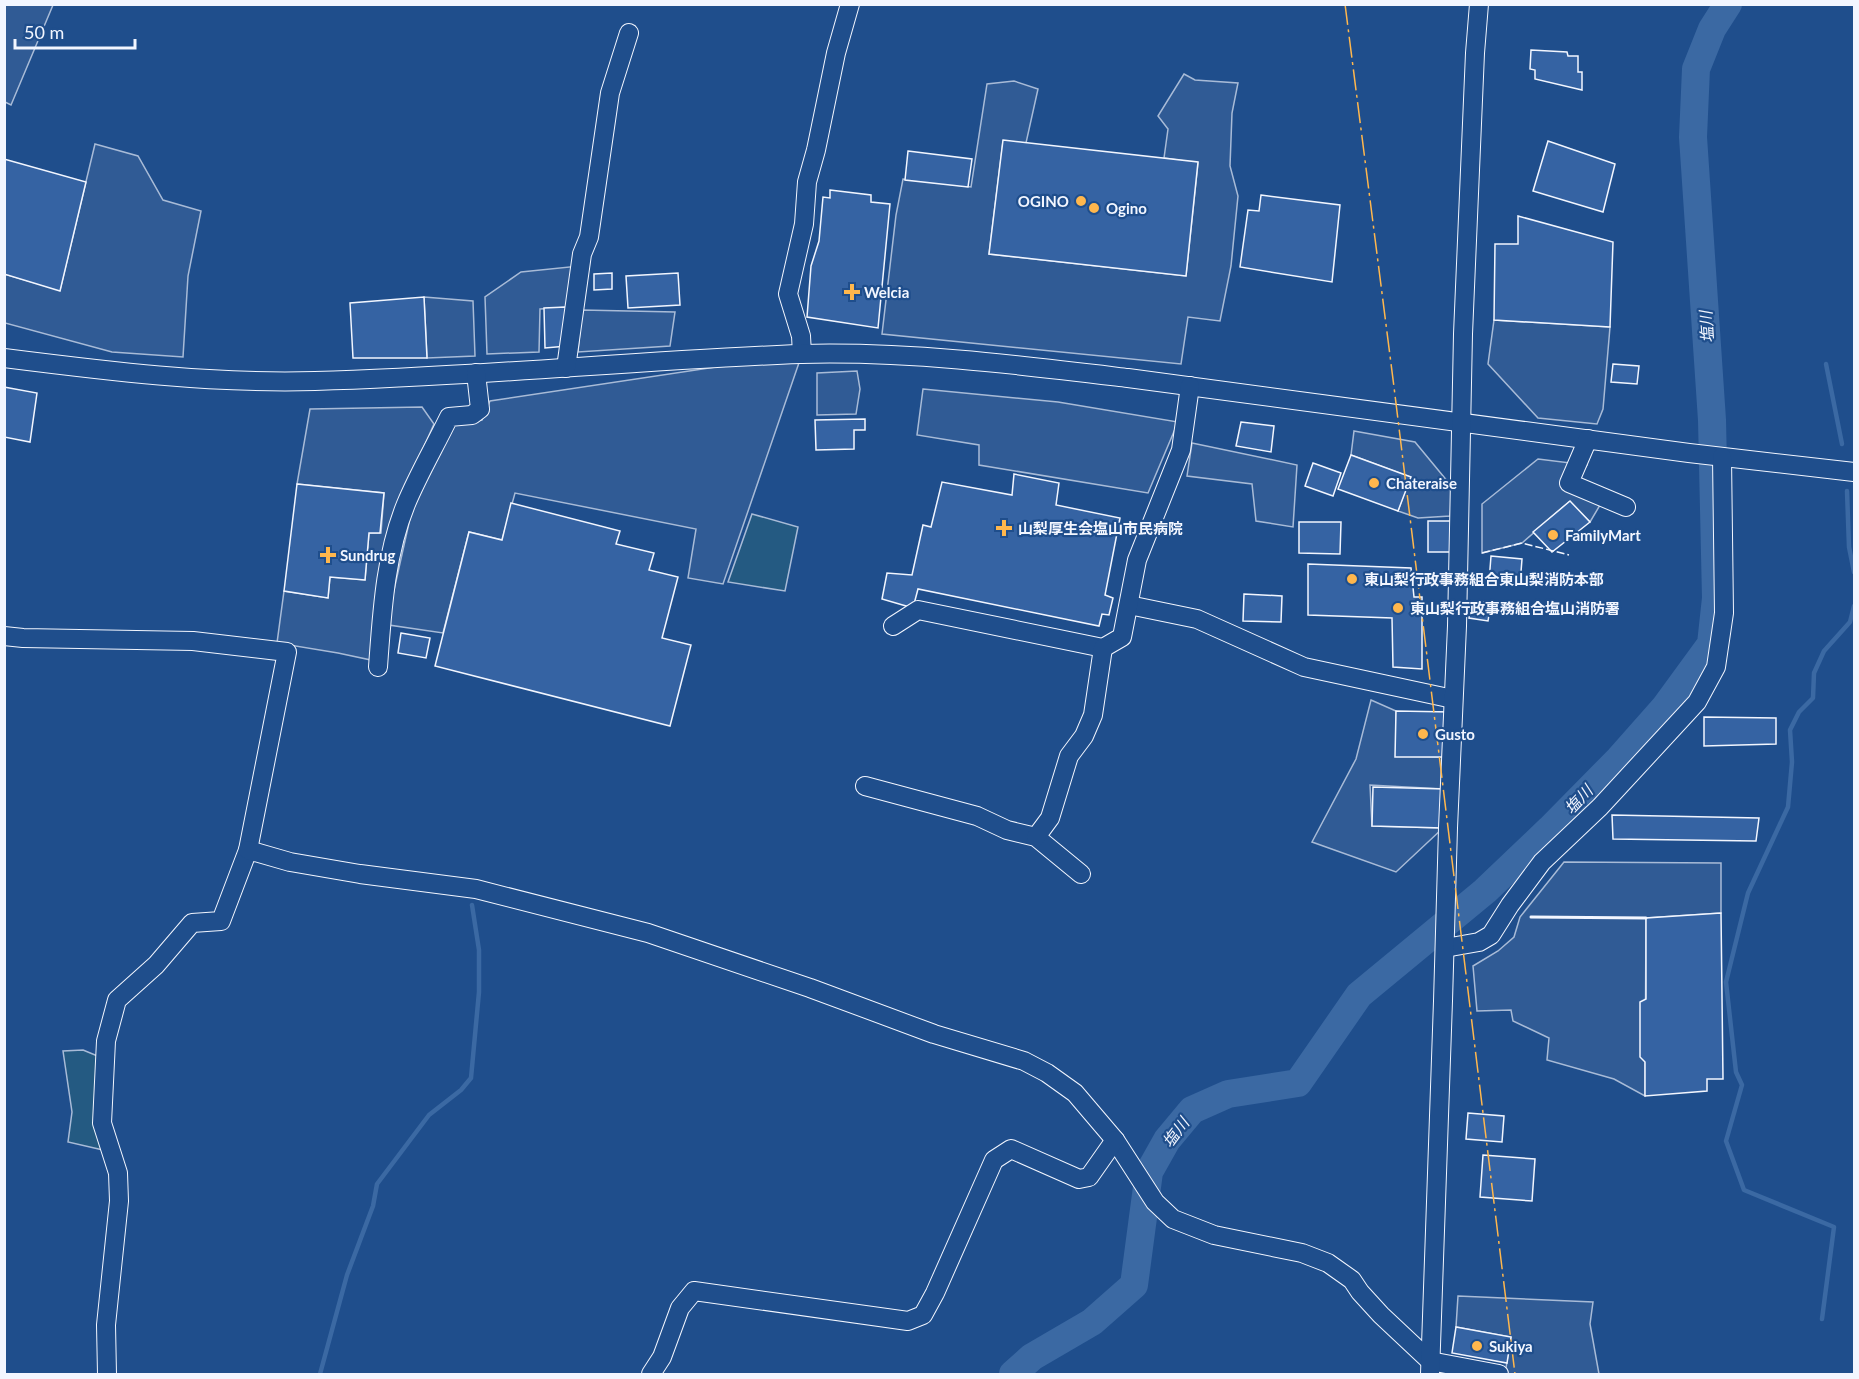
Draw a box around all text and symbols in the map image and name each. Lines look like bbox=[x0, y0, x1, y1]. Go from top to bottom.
scale bar bbox=[15, 12, 135, 50]
text: 50 m bbox=[24, 21, 64, 43]
place label: OGINO bbox=[1018, 192, 1069, 210]
marker: OGINO bbox=[1074, 194, 1088, 208]
place label: Ogino bbox=[1106, 199, 1147, 217]
marker: Ogino bbox=[1087, 201, 1101, 215]
place label: Welcia bbox=[864, 283, 909, 301]
marker: Welcia bbox=[845, 285, 859, 299]
water label: 塩川 bbox=[1695, 308, 1717, 344]
place label: Chateraise bbox=[1386, 474, 1457, 492]
marker: Chateraise bbox=[1367, 476, 1381, 490]
marker: 山梨厚生会塩山市民病院 bbox=[995, 519, 1013, 537]
place label: 山梨厚生会塩山市民病院 bbox=[1018, 519, 1183, 537]
place label: FamilyMart bbox=[1565, 526, 1641, 544]
marker: FamilyMart bbox=[1546, 528, 1560, 542]
place label: Sundrug bbox=[340, 546, 396, 564]
marker: Sundrug bbox=[321, 548, 335, 562]
place label: 東山梨行政事務組合東山梨消防本部 bbox=[1364, 570, 1604, 588]
marker: 東山梨行政事務組合東山梨消防本部 bbox=[1345, 572, 1359, 586]
place label: 東山梨行政事務組合塩山消防署 bbox=[1410, 599, 1620, 617]
marker: 東山梨行政事務組合塩山消防署 bbox=[1391, 601, 1405, 615]
place label: Gusto bbox=[1435, 725, 1475, 743]
marker: Gusto bbox=[1416, 727, 1430, 741]
water label: 塩川 bbox=[1560, 779, 1597, 817]
water label: 塩川 bbox=[1158, 1112, 1193, 1151]
place label: Sukiya bbox=[1489, 1337, 1533, 1355]
marker: Sukiya bbox=[1470, 1339, 1484, 1353]

